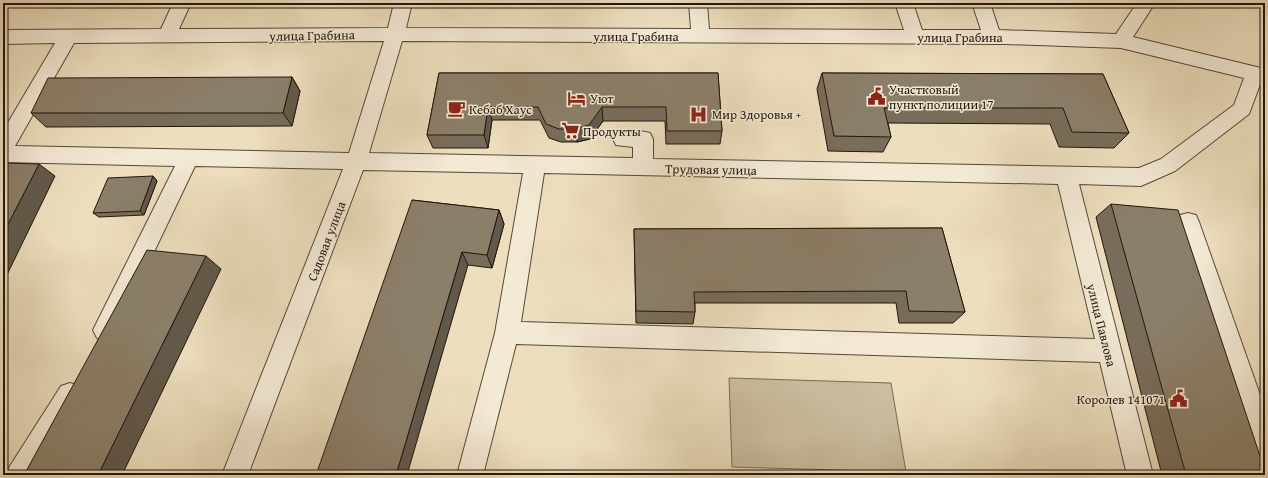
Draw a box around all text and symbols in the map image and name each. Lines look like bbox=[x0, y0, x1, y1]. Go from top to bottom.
street label: улица Грабина bbox=[268, 25, 356, 46]
street label: улица Грабина bbox=[592, 27, 680, 46]
street label: улица Грабина bbox=[916, 28, 1004, 47]
place label: Участковый пункт полиции 17 bbox=[889, 80, 994, 114]
public building icon: Участковый пункт полиции 17 bbox=[866, 86, 886, 106]
hotel icon: Уют bbox=[567, 88, 587, 108]
place label: Уют bbox=[590, 89, 614, 108]
cafe icon: Кебаб Хаус bbox=[446, 99, 466, 119]
place label: Кебаб Хаус bbox=[469, 100, 532, 119]
hospital icon: Мир Здоровья + bbox=[689, 104, 709, 124]
place label: Мир Здоровья + bbox=[712, 105, 802, 124]
supermarket icon: Продукты bbox=[560, 121, 580, 141]
place label: Продукты bbox=[583, 122, 641, 141]
street label: Трудовая улица bbox=[665, 159, 758, 180]
street label: Садовая улица bbox=[303, 198, 351, 284]
street label: улица Павлова bbox=[1082, 281, 1121, 370]
public building icon: Королев 141071 bbox=[1168, 389, 1188, 409]
place label: Королев 141071 bbox=[1077, 390, 1165, 409]

